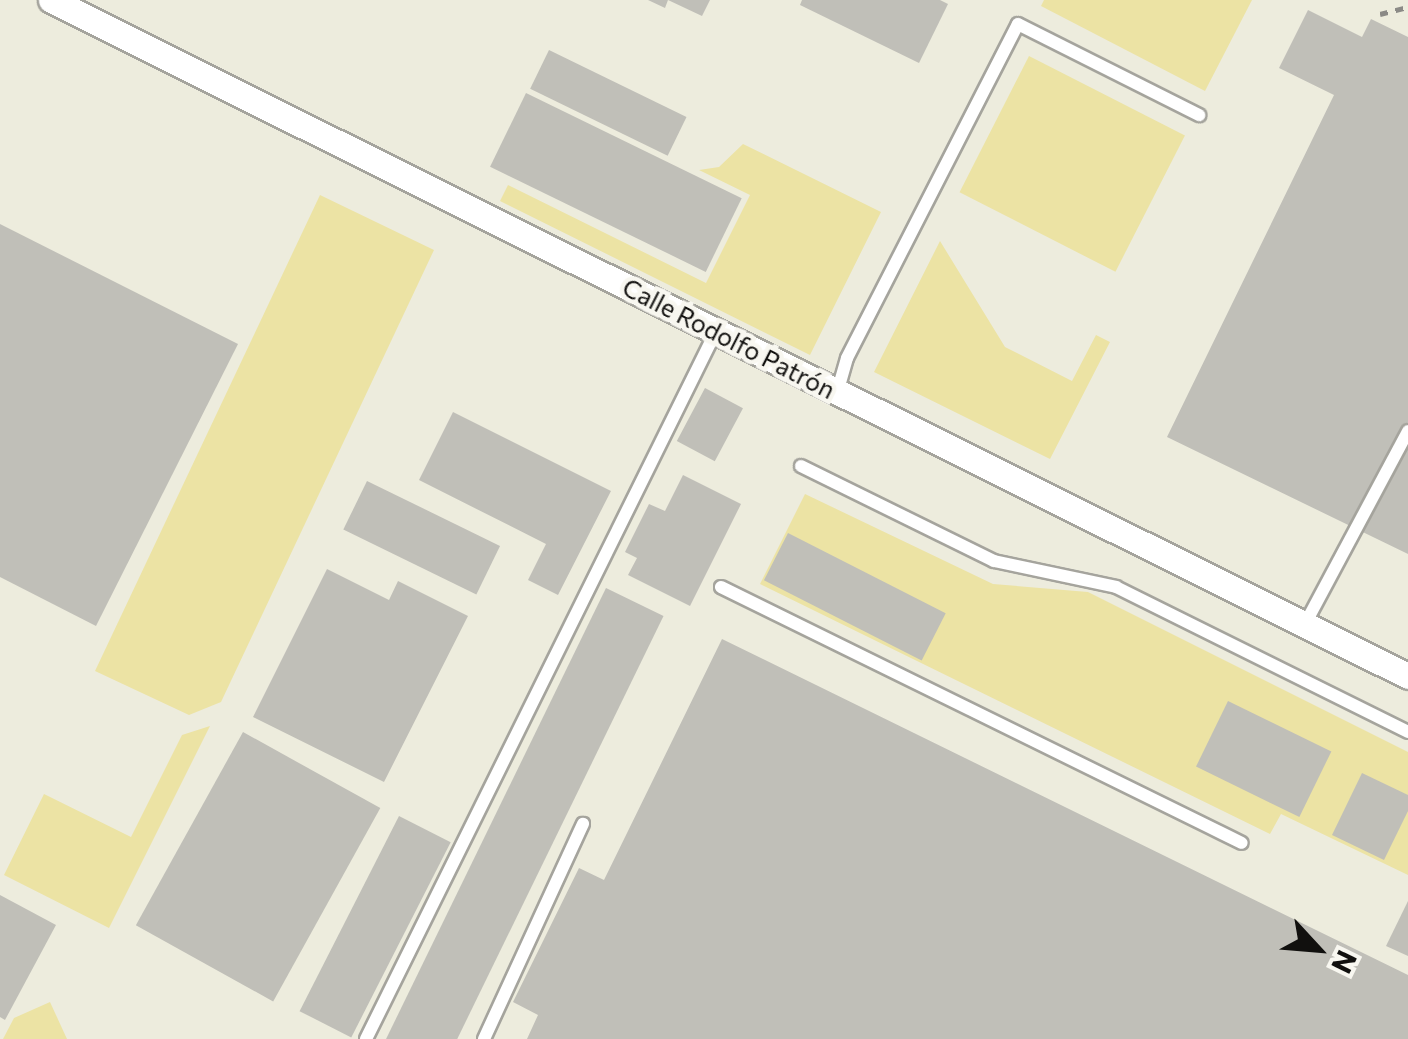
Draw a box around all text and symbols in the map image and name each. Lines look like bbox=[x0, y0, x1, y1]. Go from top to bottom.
street label: Calle Rodolfo Patrón bbox=[618, 271, 840, 405]
north arrow bbox=[1268, 899, 1368, 999]
text: N bbox=[1325, 945, 1365, 979]

